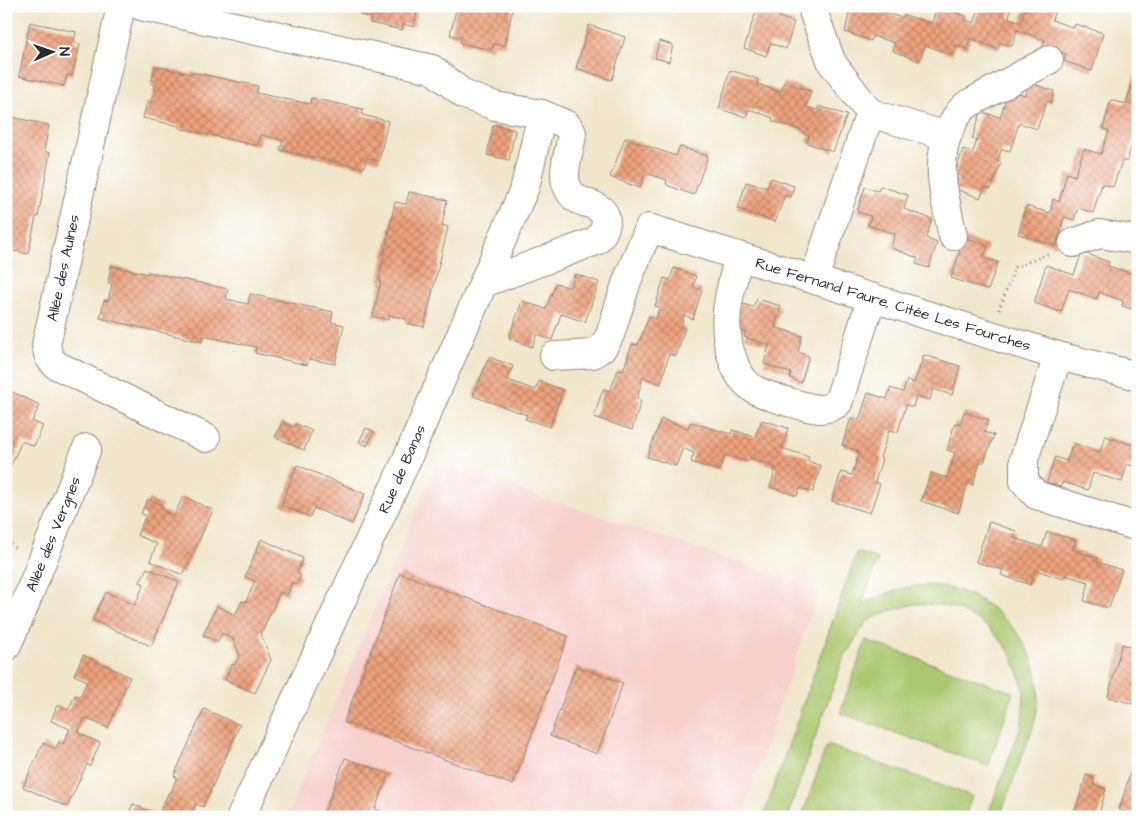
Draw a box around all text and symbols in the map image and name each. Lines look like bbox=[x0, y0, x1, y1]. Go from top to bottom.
north arrow bbox=[28, 28, 78, 78]
text: N bbox=[54, 47, 74, 57]
street label: Allée des Aulnes bbox=[42, 212, 85, 323]
street label: Rue Fernand Faure, Citée Les Fourches bbox=[753, 253, 1033, 357]
street label: Rue de Banas bbox=[374, 421, 432, 517]
street label: Allée des Vergnes bbox=[21, 473, 87, 595]

